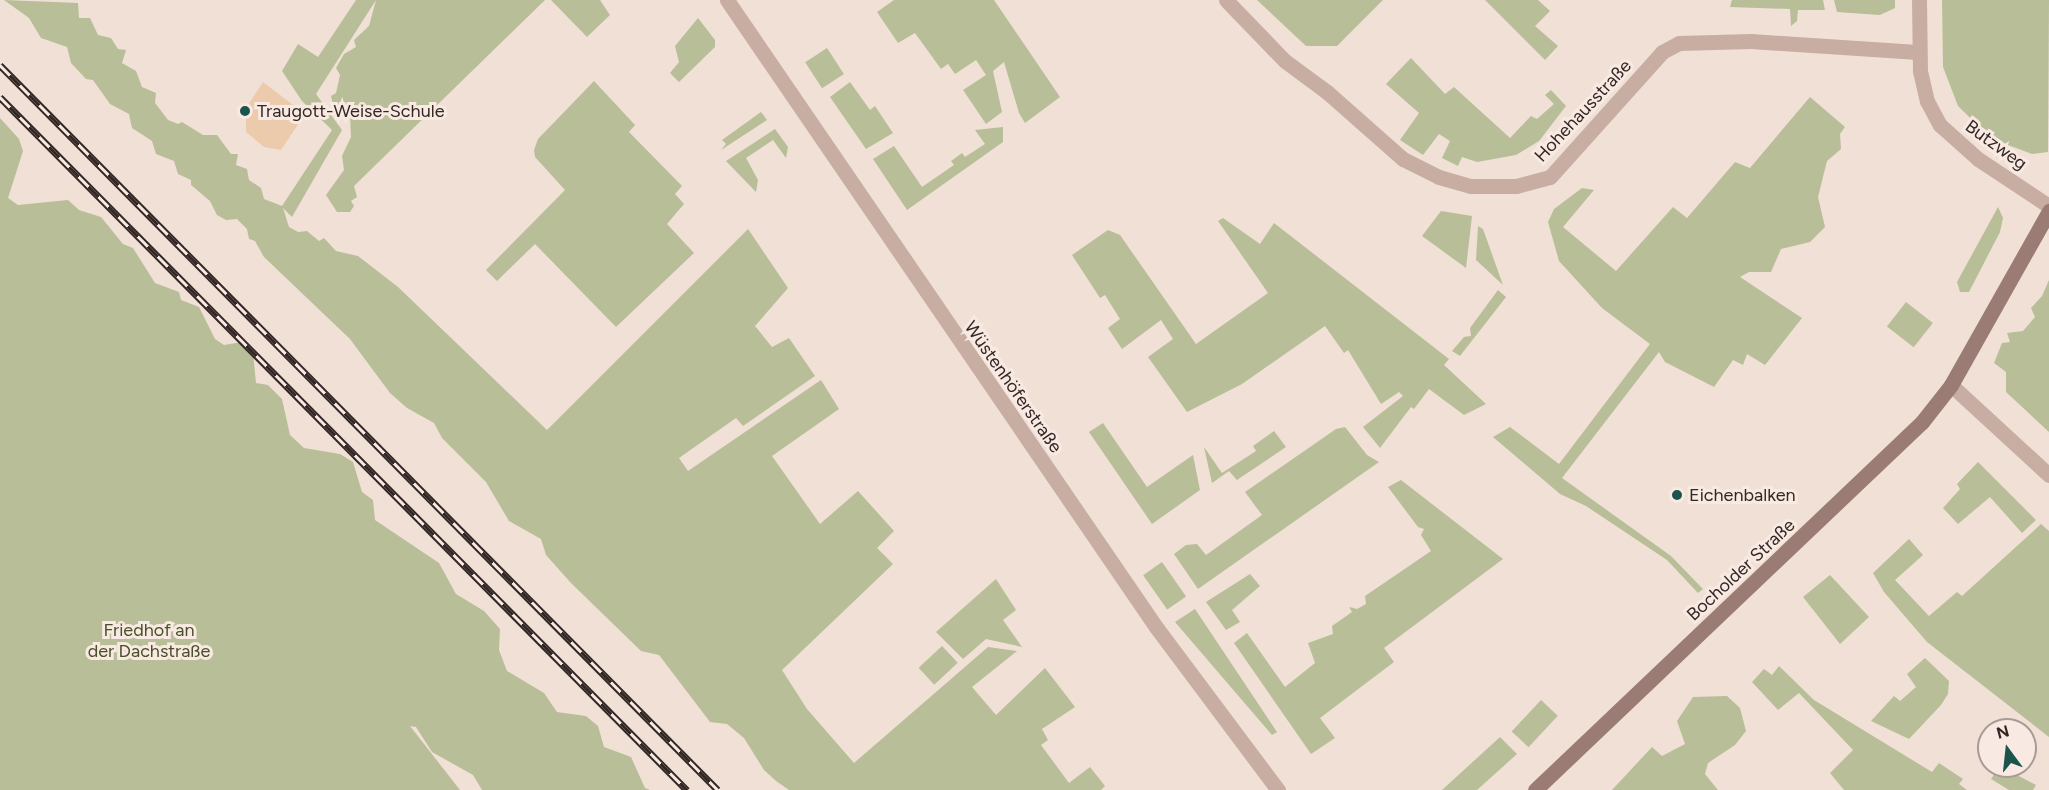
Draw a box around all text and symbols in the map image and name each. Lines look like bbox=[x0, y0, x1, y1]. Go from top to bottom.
street label: Hohehausstraße bbox=[1530, 55, 1636, 167]
place label: Traugott-Weise-Schule bbox=[257, 100, 444, 122]
marker: Traugott-Weise-Schule bbox=[238, 104, 252, 118]
street label: Butzweg bbox=[1961, 115, 2031, 175]
street label: Wüstenhöferstraße bbox=[960, 317, 1066, 457]
place label: Eichenbalken bbox=[1689, 484, 1796, 506]
marker: Eichenbalken bbox=[1670, 488, 1684, 502]
street label: Bocholder Straße bbox=[1683, 514, 1799, 626]
park label: Friedhof an der Dachstraße bbox=[88, 620, 210, 662]
north arrow bbox=[1977, 718, 2037, 778]
text: N bbox=[1994, 721, 2011, 743]

